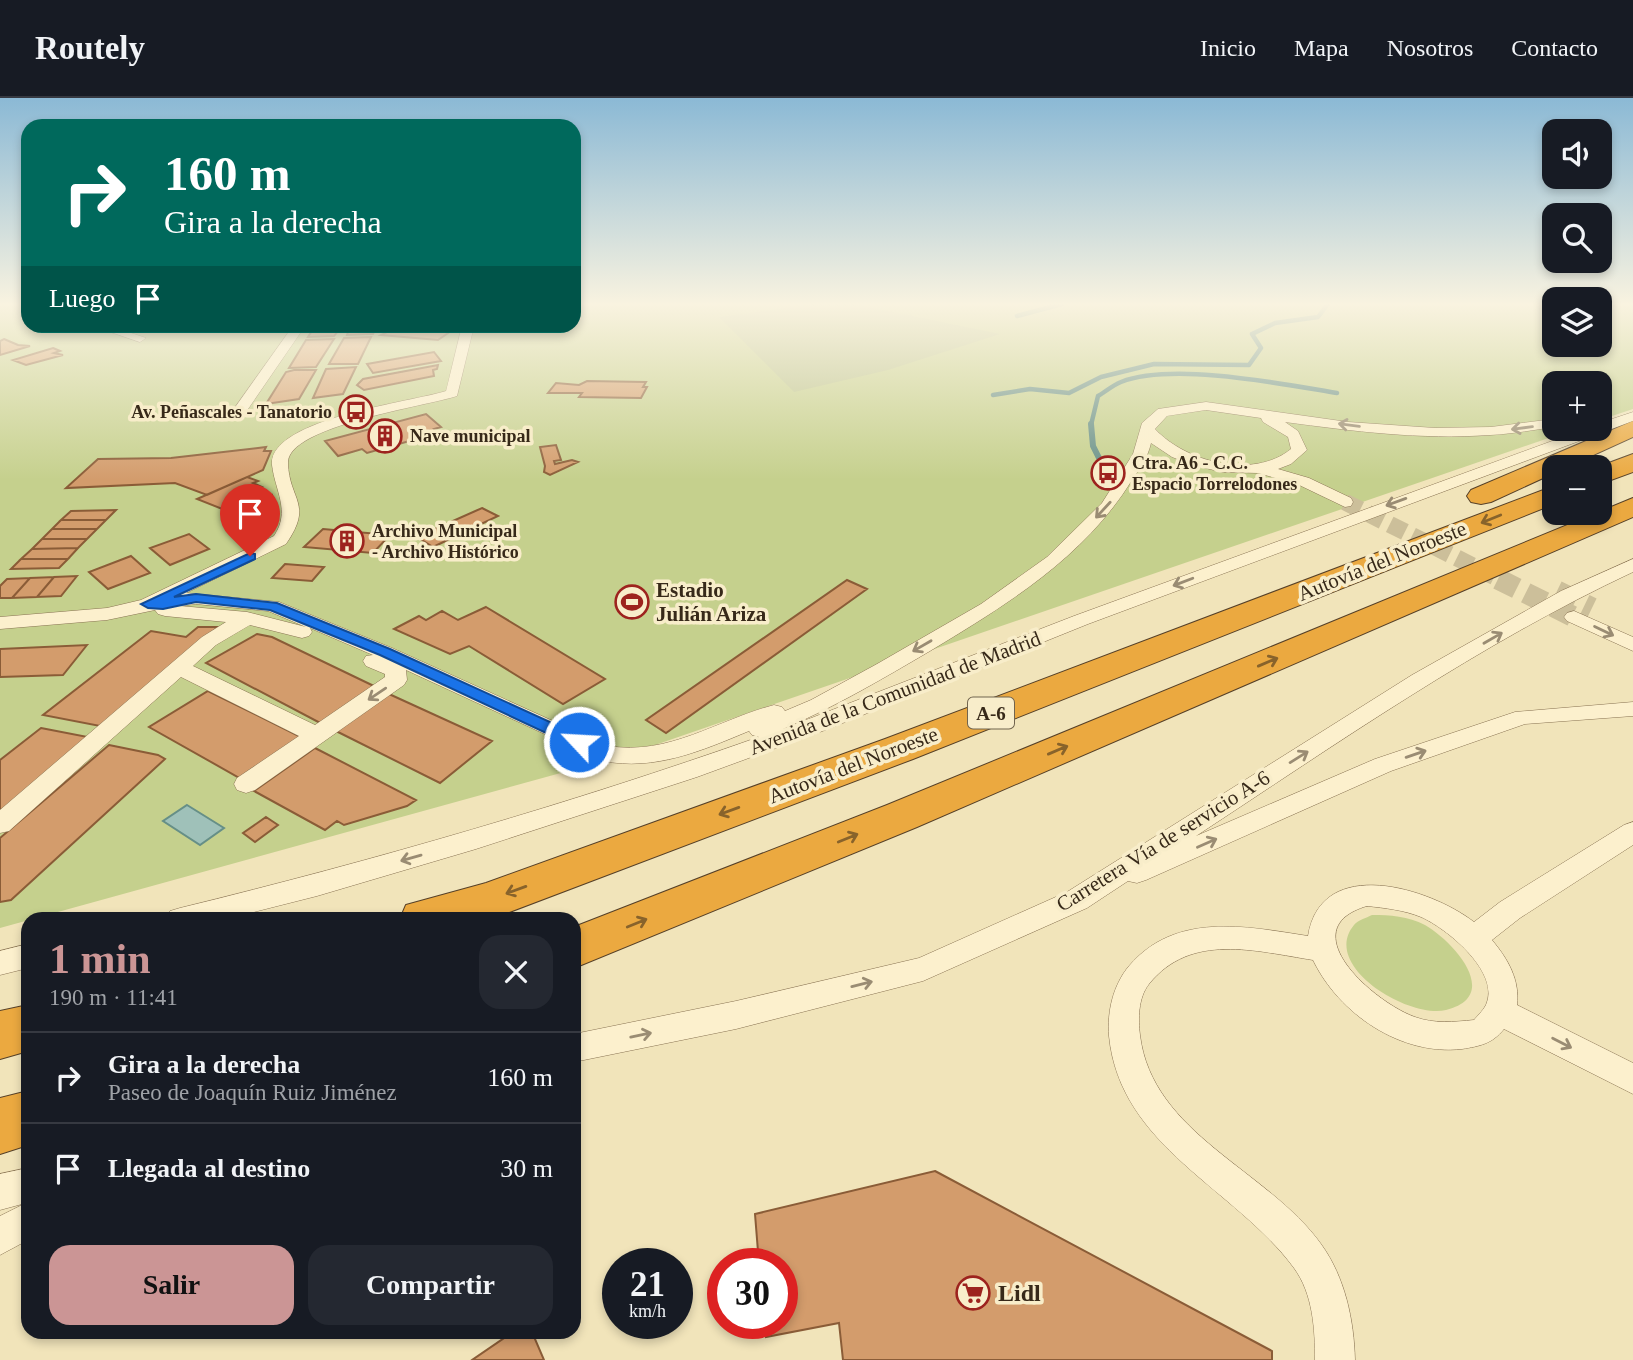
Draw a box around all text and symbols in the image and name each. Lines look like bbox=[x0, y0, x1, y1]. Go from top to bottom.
text: Routely bbox=[35, 30, 145, 66]
text: Inicio bbox=[1200, 35, 1256, 61]
text: Mapa bbox=[1294, 35, 1349, 61]
text: Nosotros bbox=[1387, 35, 1473, 61]
text: Contacto bbox=[1511, 35, 1598, 61]
map controls bbox=[1542, 119, 1612, 525]
button: sound bbox=[1542, 119, 1612, 189]
text: 160 m bbox=[164, 146, 291, 201]
icon: right bbox=[49, 147, 140, 238]
button: search bbox=[1542, 203, 1612, 273]
text: Gira a la derecha bbox=[164, 204, 382, 240]
icon: arrive bbox=[129, 280, 167, 318]
text: Luego bbox=[49, 284, 115, 313]
button: layers bbox=[1542, 287, 1612, 357]
button: + bbox=[1542, 371, 1612, 441]
bus stop icon: Av. Peñascales - Tanatorio bbox=[337, 393, 375, 431]
place label: Av. Peñascales - Tanatorio bbox=[131, 402, 332, 422]
building icon: Nave municipal bbox=[366, 417, 404, 455]
one-way arrow bbox=[1338, 419, 1361, 432]
one-way arrow bbox=[1512, 421, 1534, 434]
place label: Nave municipal bbox=[410, 426, 531, 446]
place label: Ctra. A6 - C.C. Espacio Torrelodones bbox=[1132, 453, 1297, 494]
bus stop icon: Ctra. A6 - C.C. Espacio Torrelodones bbox=[1089, 454, 1127, 492]
button: − bbox=[1542, 455, 1612, 525]
pin bbox=[220, 484, 280, 556]
icon: arrive bbox=[231, 495, 269, 533]
one-way arrow bbox=[1386, 497, 1408, 510]
one-way arrow bbox=[1095, 501, 1111, 519]
one-way arrow bbox=[1480, 513, 1502, 526]
street label: Autovía del Noroeste bbox=[1294, 516, 1470, 606]
place label: Archivo Municipal - Archivo Histórico bbox=[372, 521, 519, 562]
building icon: Archivo Municipal - Archivo Histórico bbox=[328, 522, 366, 560]
one-way arrow bbox=[1172, 576, 1194, 589]
place label: Estadio Julián Ariza bbox=[656, 578, 767, 626]
sports icon: Estadio Julián Ariza bbox=[613, 583, 651, 621]
one-way arrow bbox=[1593, 625, 1614, 638]
street label: Avenida de la Comunidad de Madrid bbox=[746, 626, 1045, 760]
one-way arrow bbox=[1482, 631, 1502, 645]
one-way arrow bbox=[913, 640, 933, 654]
one-way arrow bbox=[1257, 655, 1278, 668]
one-way arrow bbox=[368, 687, 388, 701]
road number: A-6 bbox=[968, 698, 1014, 728]
position arrow bbox=[542, 705, 616, 779]
street label: Autovía del Noroeste bbox=[765, 722, 941, 808]
one-way arrow bbox=[1047, 743, 1069, 756]
one-way arrow bbox=[1404, 747, 1426, 759]
one-way arrow bbox=[1288, 749, 1308, 763]
street label: Carretera Vía de servicio A-6 bbox=[1052, 765, 1274, 917]
one-way arrow bbox=[719, 806, 741, 819]
one-way arrow bbox=[837, 830, 859, 843]
one-way arrow bbox=[1195, 836, 1217, 849]
one-way arrow bbox=[400, 852, 422, 865]
one-way arrow bbox=[506, 885, 528, 898]
one-way arrow bbox=[626, 916, 648, 929]
button: close bbox=[479, 935, 553, 1009]
text: 1 min bbox=[49, 936, 151, 982]
one-way arrow bbox=[851, 977, 873, 990]
text: 190 m · 11:41 bbox=[49, 985, 178, 1010]
one-way arrow bbox=[629, 1027, 652, 1041]
one-way arrow bbox=[1551, 1037, 1572, 1051]
text: Gira a la derecha bbox=[108, 1050, 300, 1079]
icon: right bbox=[49, 1059, 87, 1097]
text: 160 m bbox=[487, 1063, 553, 1092]
text: Paseo de Joaquín Ruiz Jiménez bbox=[108, 1080, 397, 1105]
icon: arrive bbox=[49, 1150, 87, 1188]
text: Llegada al destino bbox=[108, 1154, 310, 1183]
text: 30 m bbox=[500, 1154, 553, 1183]
button: Salir bbox=[49, 1245, 294, 1325]
button: Compartir bbox=[308, 1245, 553, 1325]
speed limit sign: 30 bbox=[707, 1248, 798, 1339]
text: 21 bbox=[630, 1265, 665, 1304]
supermarket icon: Lidl bbox=[954, 1274, 992, 1312]
place label: Lidl bbox=[998, 1280, 1041, 1306]
text: km/h bbox=[629, 1301, 666, 1321]

